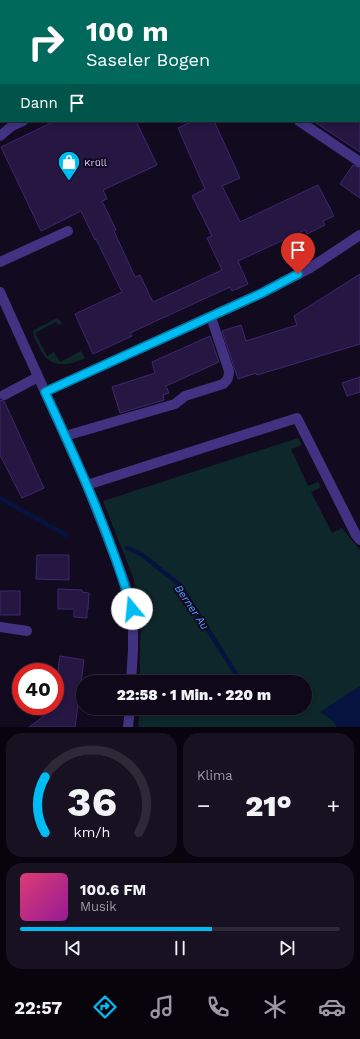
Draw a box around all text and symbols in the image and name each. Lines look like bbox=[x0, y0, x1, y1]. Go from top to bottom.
text: 100 m bbox=[86, 15, 169, 48]
icon: right bbox=[20, 16, 72, 68]
text: Saseler Bogen bbox=[86, 49, 210, 70]
icon: arrive bbox=[66, 92, 88, 114]
text: Dann bbox=[20, 94, 58, 112]
shop icon: Krüll bbox=[56, 149, 82, 182]
place label: Krüll bbox=[84, 157, 107, 168]
pin bbox=[281, 233, 315, 274]
icon: arrive bbox=[287, 239, 309, 261]
water label: Berner Au bbox=[172, 582, 212, 633]
position arrow bbox=[111, 588, 153, 630]
speed limit sign: 40 bbox=[12, 663, 64, 715]
text: 22:58 · 1 Min. · 220 m bbox=[117, 686, 271, 704]
text: Klima bbox=[197, 768, 233, 783]
text: 36 bbox=[66, 777, 117, 826]
text: 21° bbox=[245, 788, 292, 823]
text: − bbox=[197, 793, 210, 818]
text: + bbox=[327, 793, 340, 818]
text: km/h bbox=[73, 824, 110, 840]
text: 100.6 FM bbox=[80, 881, 146, 899]
text: Musik bbox=[80, 899, 117, 914]
icon: previous bbox=[62, 937, 84, 959]
icon: pause bbox=[169, 937, 191, 959]
icon: next bbox=[276, 937, 298, 959]
icon: directions bbox=[91, 993, 119, 1021]
icon: music bbox=[148, 993, 176, 1021]
icon: phone bbox=[204, 993, 232, 1021]
icon: climate bbox=[261, 993, 289, 1021]
icon: car bbox=[318, 993, 346, 1021]
text: 22:57 bbox=[14, 997, 62, 1018]

